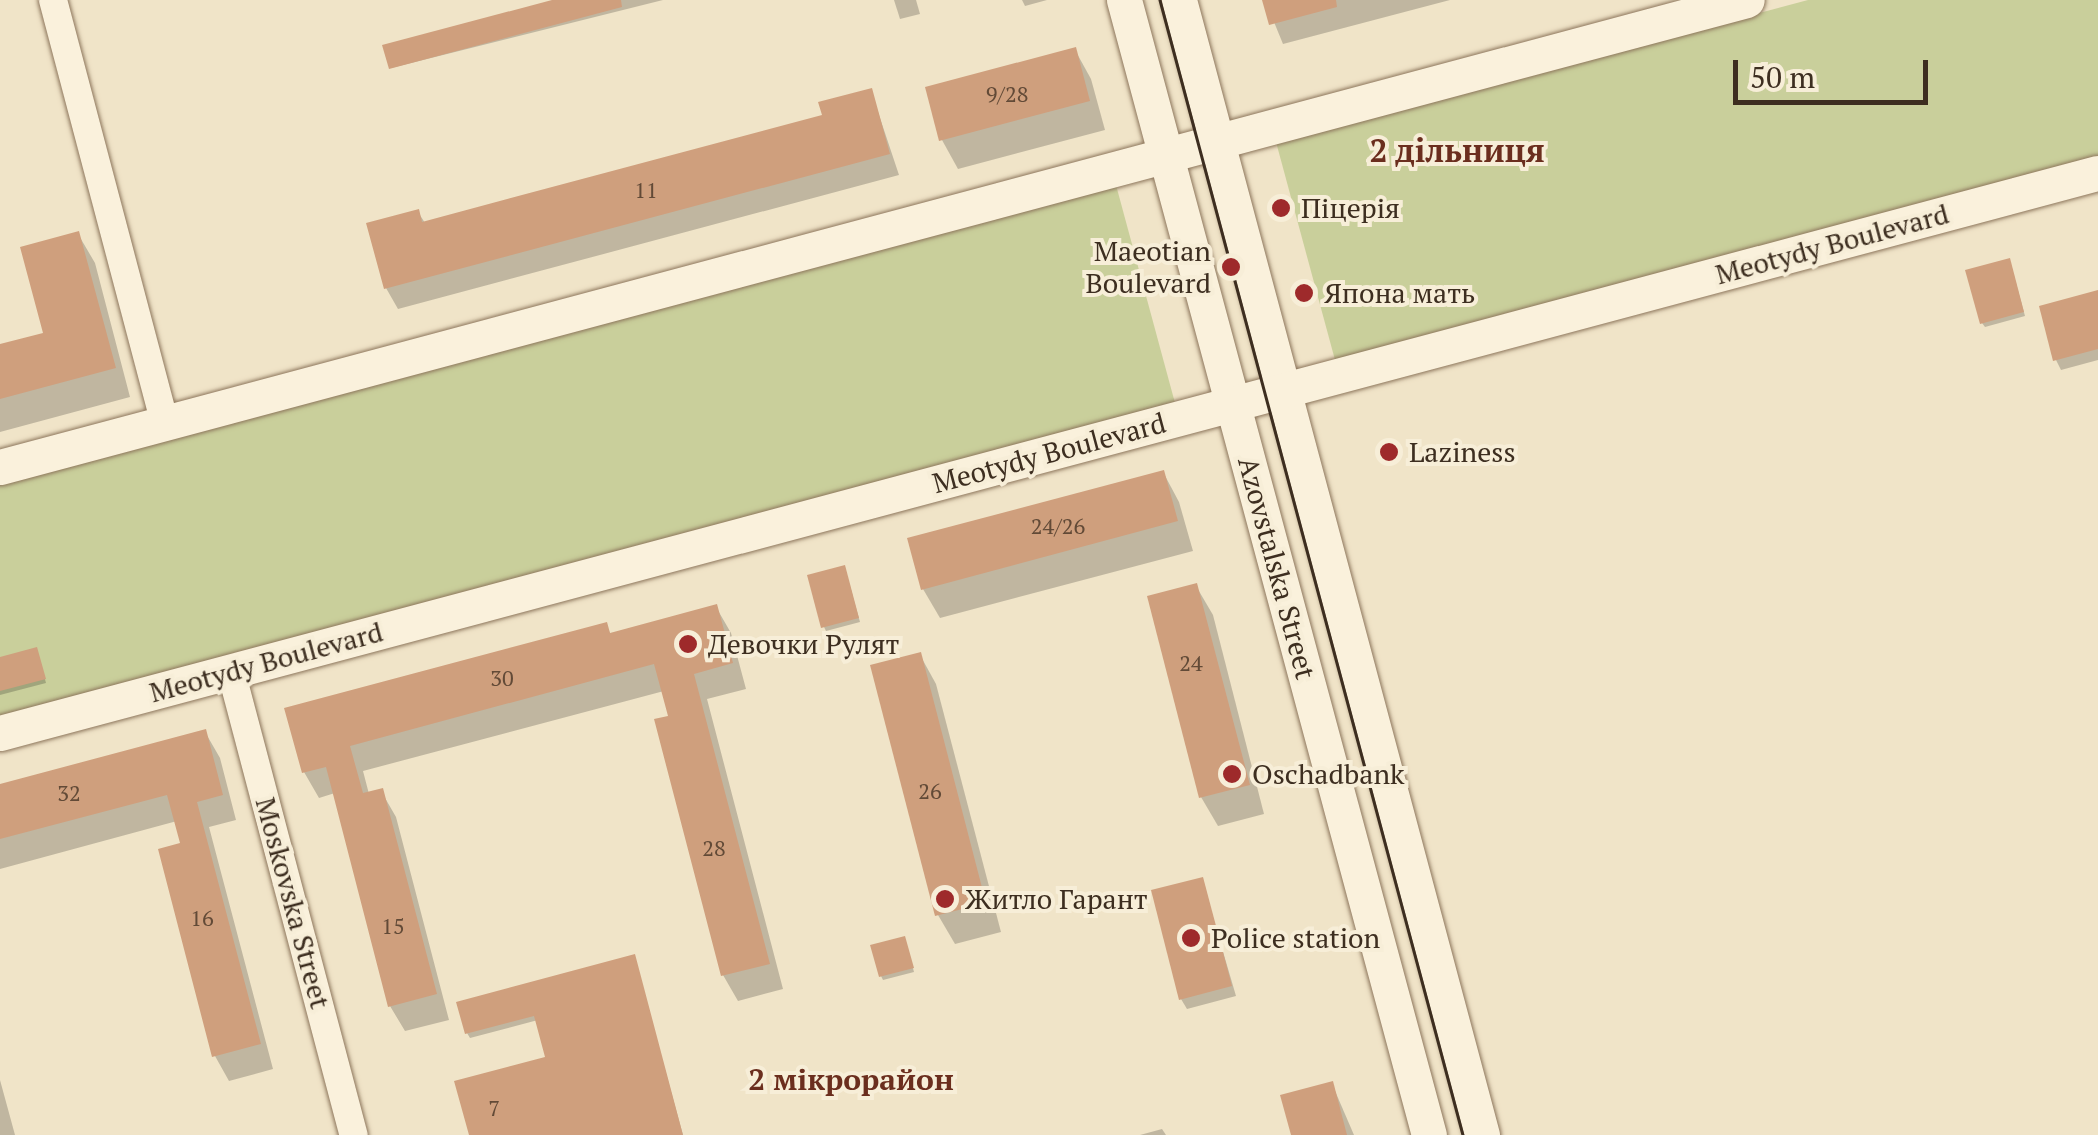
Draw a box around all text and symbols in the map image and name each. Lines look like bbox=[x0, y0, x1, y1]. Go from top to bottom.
scale bar bbox=[1738, 40, 1933, 102]
text: 50 m bbox=[1750, 57, 1815, 97]
house number: 9/28 bbox=[986, 81, 1028, 107]
district label: 2 дільниця bbox=[1369, 131, 1545, 169]
house number: 11 bbox=[634, 177, 658, 203]
place label: Піцерія bbox=[1301, 191, 1400, 225]
marker: Піцерія bbox=[1270, 197, 1292, 219]
street label: Meotydy Boulevard bbox=[1712, 197, 1952, 291]
place label: Maeotian Boulevard bbox=[1086, 234, 1211, 300]
marker: Maeotian Boulevard bbox=[1220, 256, 1242, 278]
place label: Япона мать bbox=[1324, 276, 1475, 310]
marker: Япона мать bbox=[1293, 282, 1315, 304]
street label: Meotydy Boulevard bbox=[929, 406, 1169, 500]
place label: Laziness bbox=[1409, 435, 1516, 469]
marker: Laziness bbox=[1378, 441, 1400, 463]
street label: Azovstalska Street bbox=[1231, 453, 1323, 683]
house number: 24/26 bbox=[1031, 513, 1085, 539]
street label: Meotydy Boulevard bbox=[146, 615, 386, 709]
place label: Девочки Рулят bbox=[708, 627, 899, 661]
marker: Девочки Рулят bbox=[677, 633, 699, 655]
house number: 24 bbox=[1179, 650, 1203, 676]
house number: 30 bbox=[490, 665, 514, 691]
place label: Oschadbank bbox=[1252, 757, 1404, 791]
marker: Oschadbank bbox=[1221, 763, 1243, 785]
house number: 26 bbox=[918, 778, 942, 804]
house number: 32 bbox=[57, 780, 81, 806]
street label: Moskovska Street bbox=[249, 794, 337, 1012]
house number: 28 bbox=[702, 835, 726, 861]
place label: Житло Гарант bbox=[965, 882, 1148, 916]
marker: Житло Гарант bbox=[934, 888, 956, 910]
house number: 16 bbox=[190, 905, 214, 931]
house number: 15 bbox=[381, 913, 405, 939]
place label: Police station bbox=[1211, 921, 1380, 955]
marker: Police station bbox=[1180, 927, 1202, 949]
district label: 2 мікрорайон bbox=[748, 1061, 954, 1097]
house number: 7 bbox=[488, 1095, 500, 1121]

